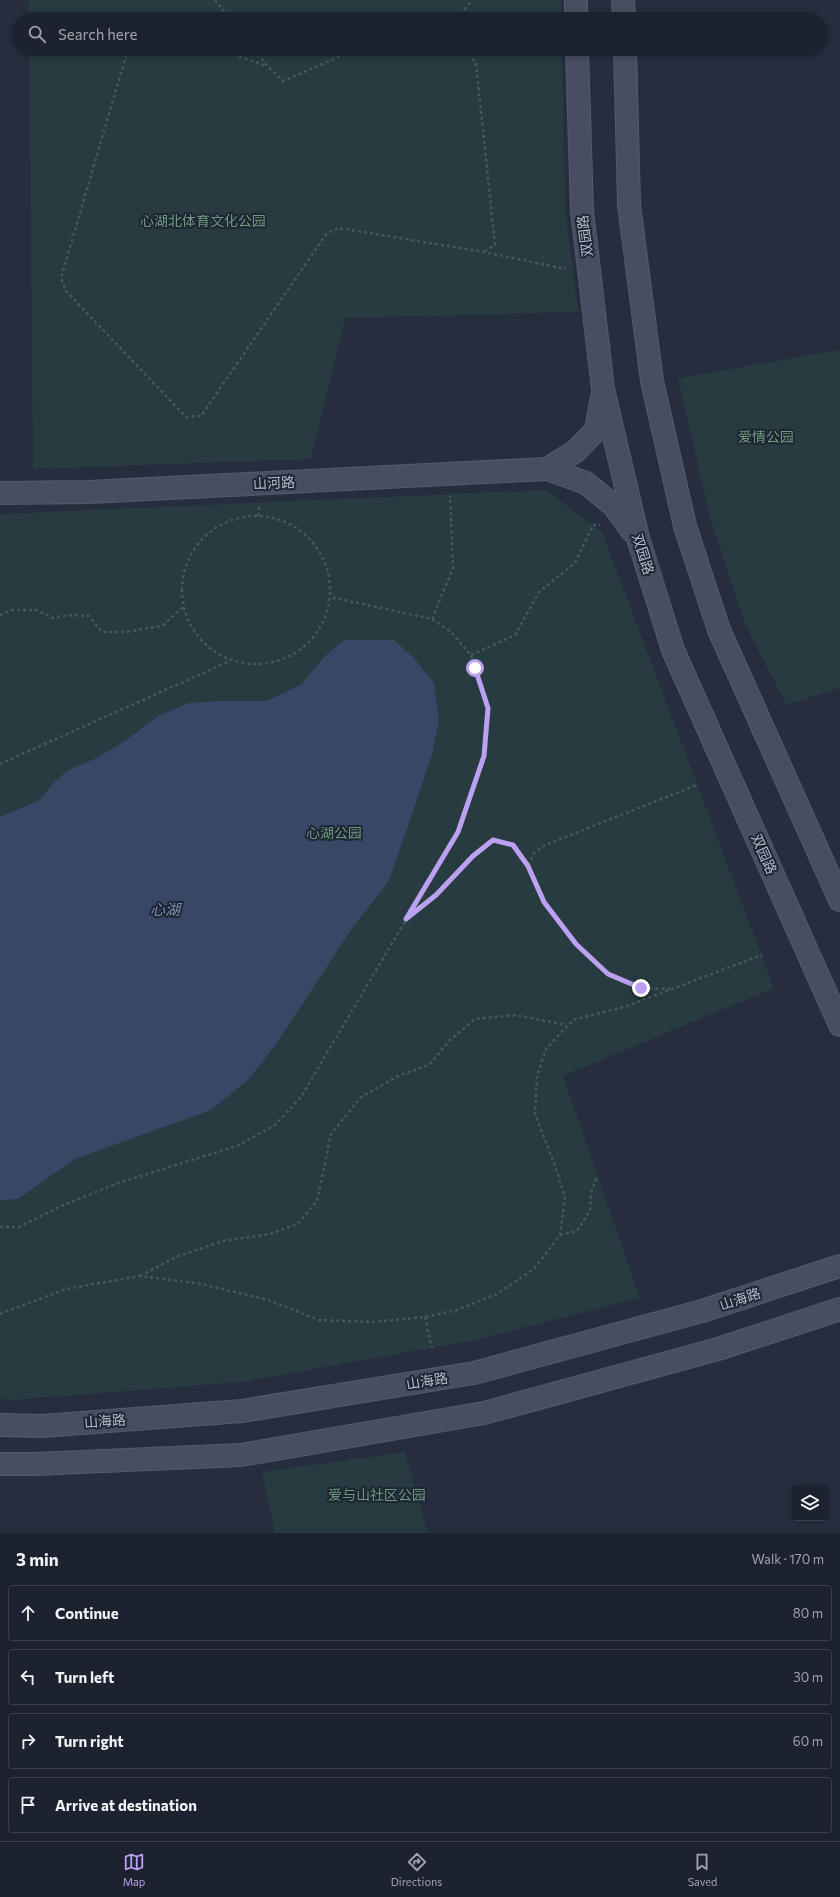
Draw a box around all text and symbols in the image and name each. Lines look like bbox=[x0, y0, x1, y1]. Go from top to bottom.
search box bbox=[12, 12, 828, 56]
icon: search bbox=[26, 23, 48, 45]
text: Search here bbox=[58, 25, 137, 43]
park label: 心湖北体育文化公园 bbox=[140, 212, 266, 229]
street label: 双园路 bbox=[574, 214, 595, 258]
park label: 爱情公园 bbox=[738, 428, 794, 445]
street label: 山河路 bbox=[253, 473, 295, 492]
street label: 双园路 bbox=[629, 531, 658, 576]
route start bbox=[466, 659, 484, 677]
park label: 心湖公园 bbox=[306, 824, 362, 841]
street label: 双园路 bbox=[748, 831, 781, 876]
water label: 心湖 bbox=[150, 900, 182, 918]
route end bbox=[632, 979, 650, 997]
street label: 山海路 bbox=[717, 1284, 762, 1313]
street label: 山海路 bbox=[405, 1369, 449, 1392]
street label: 山海路 bbox=[83, 1411, 127, 1430]
map controls bbox=[792, 1485, 828, 1521]
button: layers bbox=[792, 1485, 828, 1521]
park label: 爱与山社区公园 bbox=[328, 1486, 426, 1503]
text: 3 min bbox=[16, 1549, 59, 1570]
text: Walk · 170 m bbox=[752, 1551, 824, 1567]
icon: ahead bbox=[17, 1602, 39, 1624]
text: Continue bbox=[55, 1604, 119, 1622]
text: 80 m bbox=[793, 1605, 823, 1621]
icon: left bbox=[17, 1666, 39, 1688]
text: Turn left bbox=[55, 1668, 114, 1686]
text: 30 m bbox=[793, 1669, 823, 1685]
icon: right bbox=[17, 1730, 39, 1752]
text: Turn right bbox=[55, 1732, 124, 1750]
text: 60 m bbox=[793, 1733, 823, 1749]
icon: arrive bbox=[17, 1794, 39, 1816]
text: Arrive at destination bbox=[55, 1796, 197, 1814]
tab: Map bbox=[123, 1851, 145, 1888]
tab: Directions bbox=[391, 1851, 442, 1888]
tab: Saved bbox=[688, 1851, 717, 1888]

